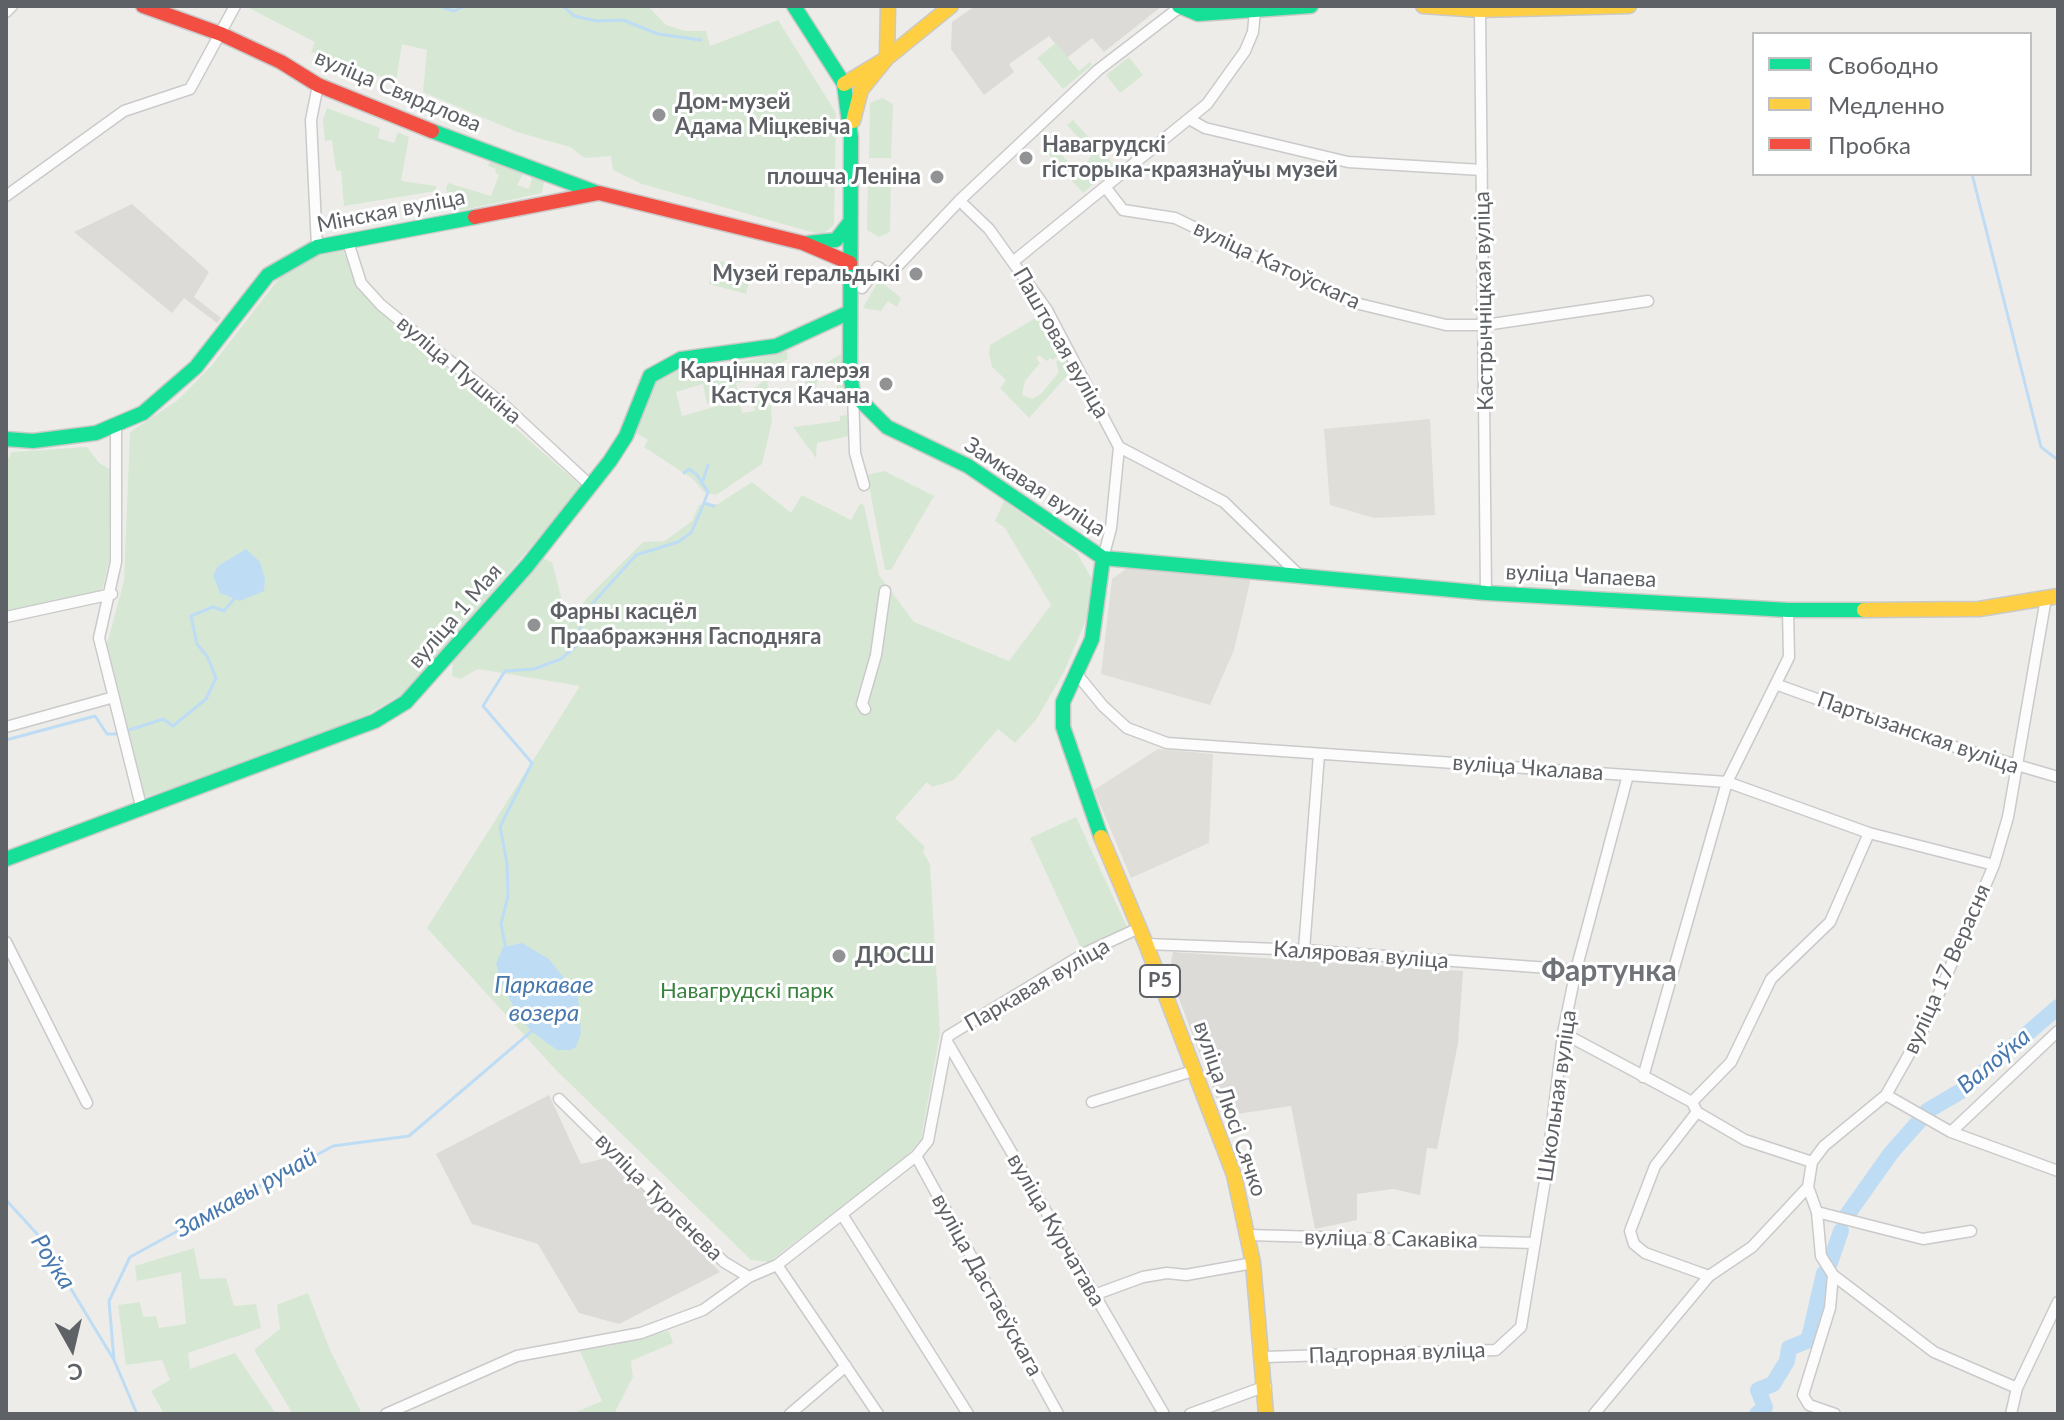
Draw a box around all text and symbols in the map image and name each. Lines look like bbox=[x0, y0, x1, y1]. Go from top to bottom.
legend bbox=[1752, 32, 2032, 176]
street label: вуліца Свярдлова bbox=[311, 44, 485, 138]
text: Свободно bbox=[1828, 50, 1939, 79]
place label: Дом-музей Адама Міцкевіча bbox=[675, 89, 850, 140]
text: Медленно bbox=[1828, 90, 1945, 119]
marker: Дом-музей Адама Міцкевіча bbox=[650, 106, 668, 124]
text: Пробка bbox=[1828, 130, 1911, 159]
place label: Навагрудскі гісторыка-краязнаўчы музей bbox=[1042, 132, 1338, 184]
marker: Навагрудскі гісторыка-краязнаўчы музей bbox=[1017, 149, 1035, 167]
place label: плошча Леніна bbox=[767, 164, 921, 190]
marker: плошча Леніна bbox=[928, 168, 946, 186]
street label: Мінская вуліца bbox=[315, 184, 467, 238]
street label: Кастрычніцкая вуліца bbox=[1469, 191, 1499, 411]
street label: вуліца Катоўскага bbox=[1190, 215, 1364, 315]
place label: Музей геральдыкі bbox=[712, 261, 900, 287]
street label: Паштовая вуліца bbox=[1007, 263, 1115, 423]
marker: Музей геральдыкі bbox=[907, 265, 925, 283]
street label: вуліца Пушкіна bbox=[391, 310, 527, 430]
place label: Карцінная галерэя Кастуся Качана bbox=[680, 358, 870, 410]
marker: Карцінная галерэя Кастуся Качана bbox=[877, 375, 895, 393]
street label: Замкавая вуліца bbox=[959, 432, 1111, 542]
street label: вуліца 1 Мая bbox=[403, 559, 507, 673]
street label: вуліца Чапаева bbox=[1505, 559, 1657, 593]
place label: Фарны касцёл Праабражэння Гасподняга bbox=[550, 599, 821, 650]
marker: Фарны касцёл Праабражэння Гасподняга bbox=[525, 616, 543, 634]
street label: Партызанская вуліца bbox=[1814, 686, 2022, 780]
street label: вуліца Чкалава bbox=[1452, 750, 1604, 786]
street label: вуліца 17 Верасня bbox=[1898, 880, 1996, 1058]
street label: Паркавая вуліца bbox=[960, 933, 1114, 1037]
street label: Каляровая вуліца bbox=[1272, 936, 1450, 974]
place label: ДЮСШ bbox=[855, 943, 935, 969]
marker: ДЮСШ bbox=[830, 947, 848, 965]
district label: Фартунка bbox=[1541, 953, 1677, 989]
road number: Р5 bbox=[1140, 965, 1180, 997]
water label: Паркавае возера bbox=[494, 971, 594, 1027]
park label: Навагрудскі парк bbox=[660, 978, 834, 1004]
street label: Школьная вуліца bbox=[1532, 1008, 1582, 1184]
street label: вуліца Люсі Сячко bbox=[1188, 1018, 1272, 1200]
water label: Валоўка bbox=[1952, 1022, 2036, 1100]
street label: вуліца Тургенева bbox=[590, 1128, 728, 1266]
water label: Замкавы ручай bbox=[170, 1142, 322, 1244]
street label: вуліца Курчатава bbox=[1002, 1149, 1110, 1311]
street label: вуліца Дастаеўскага bbox=[926, 1189, 1048, 1381]
street label: вуліца 8 Сакавіка bbox=[1304, 1224, 1478, 1254]
water label: Роўка bbox=[25, 1229, 81, 1295]
north arrow bbox=[32, 1308, 112, 1388]
street label: Падгорная вуліца bbox=[1308, 1337, 1486, 1369]
text: С bbox=[66, 1358, 84, 1387]

